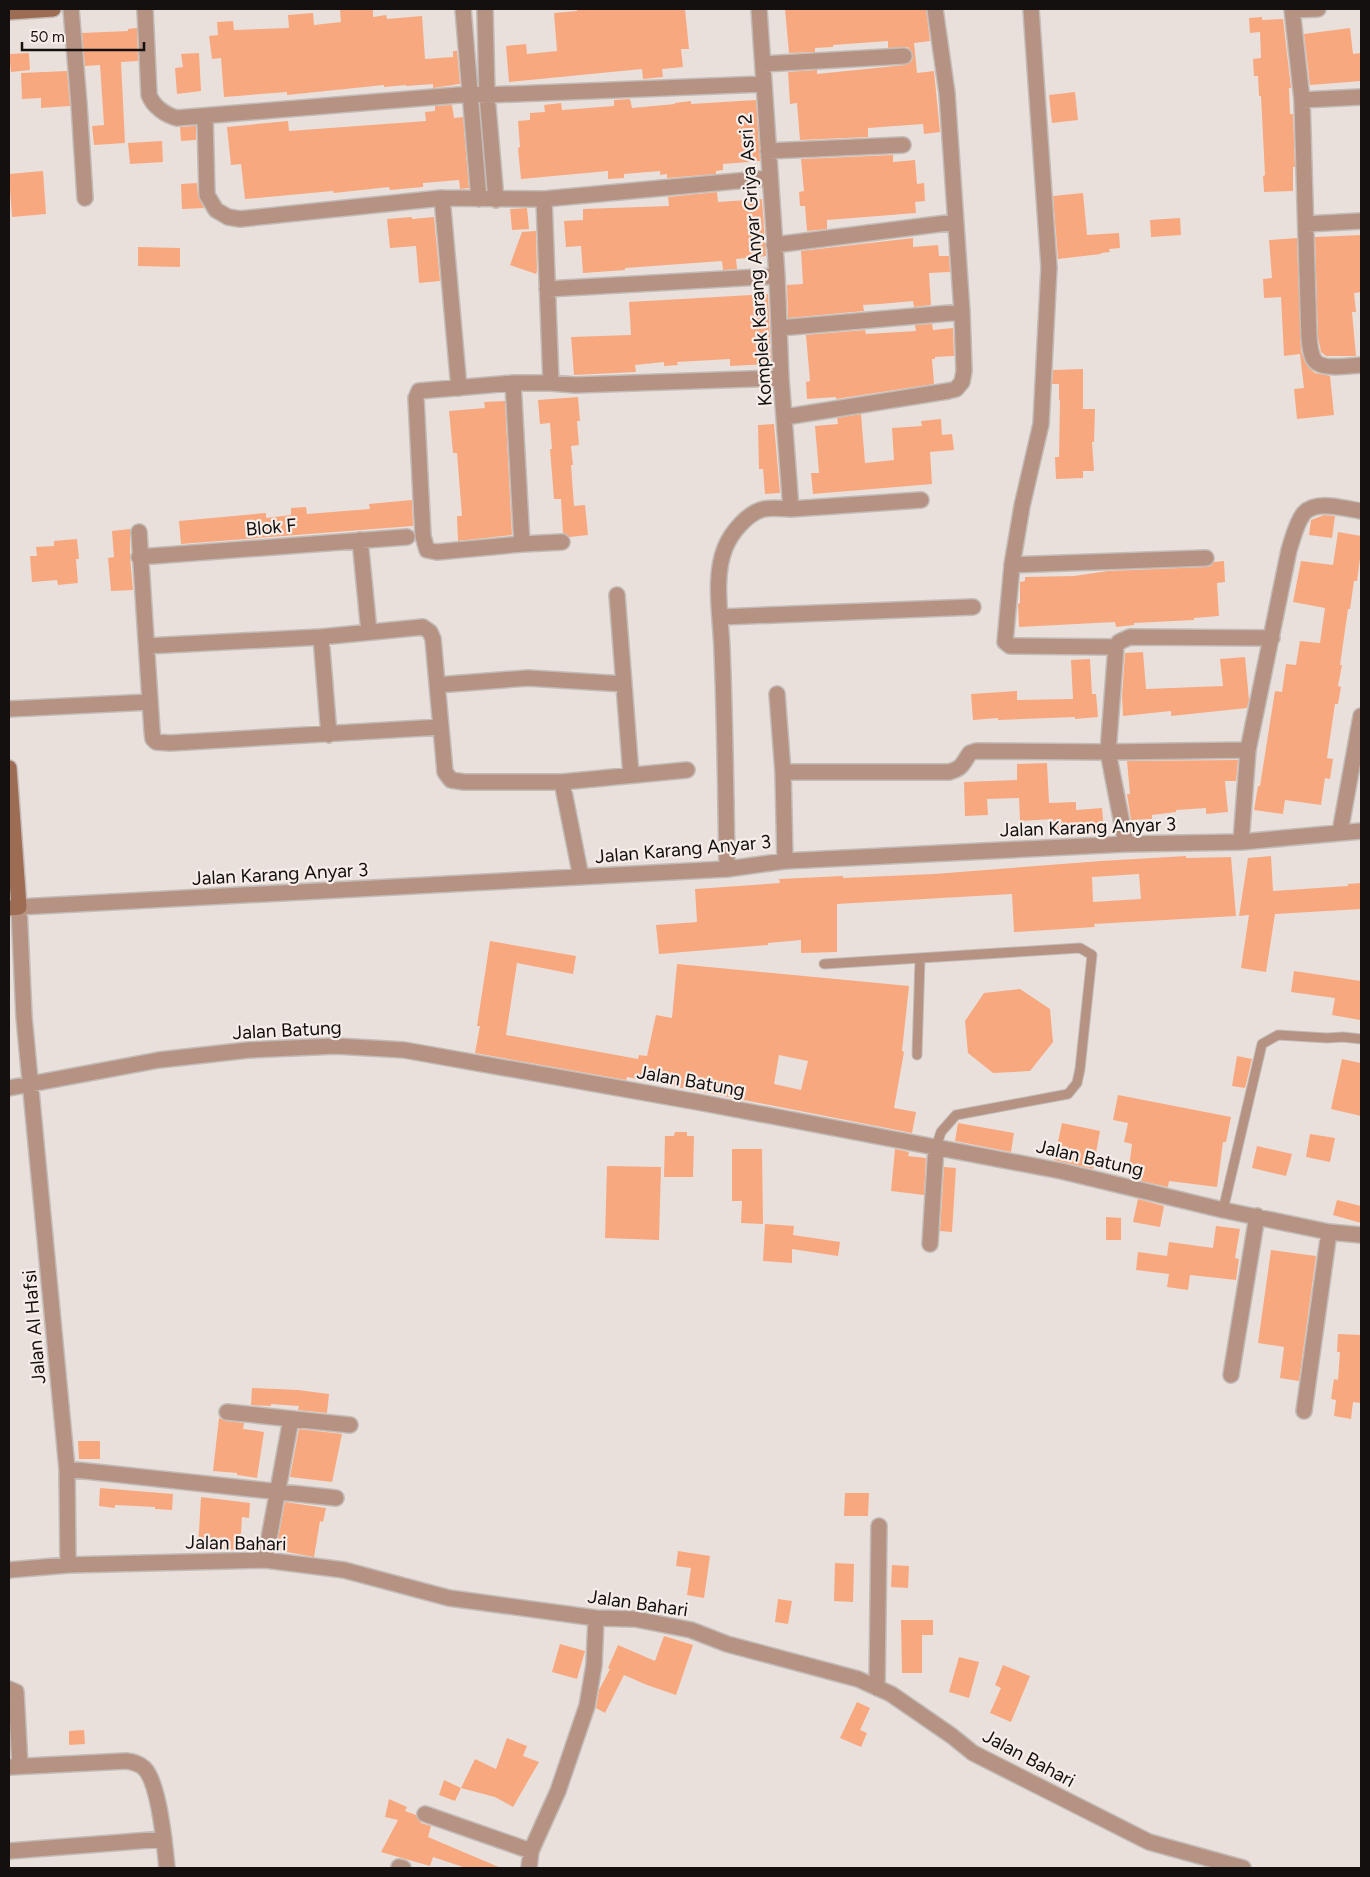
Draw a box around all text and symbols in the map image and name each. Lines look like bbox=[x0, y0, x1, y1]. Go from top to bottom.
scale bar bbox=[22, 20, 145, 52]
text: 50 m bbox=[30, 28, 65, 46]
street label: Komplek Karang Anyar Griya Asri 2 bbox=[733, 113, 777, 407]
street label: Blok F bbox=[245, 513, 297, 541]
street label: Jalan Karang Anyar 3 bbox=[999, 812, 1177, 842]
street label: Jalan Karang Anyar 3 bbox=[594, 830, 772, 868]
street label: Jalan Karang Anyar 3 bbox=[191, 858, 369, 890]
street label: Jalan Batung bbox=[232, 1016, 342, 1044]
street label: Jalan Batung bbox=[635, 1060, 747, 1102]
street label: Jalan Batung bbox=[1034, 1134, 1146, 1182]
street label: Jalan Al Hafsi bbox=[18, 1269, 50, 1385]
street label: Jalan Bahari bbox=[185, 1531, 287, 1555]
street label: Jalan Bahari bbox=[586, 1585, 690, 1621]
street label: Jalan Bahari bbox=[979, 1724, 1079, 1792]

